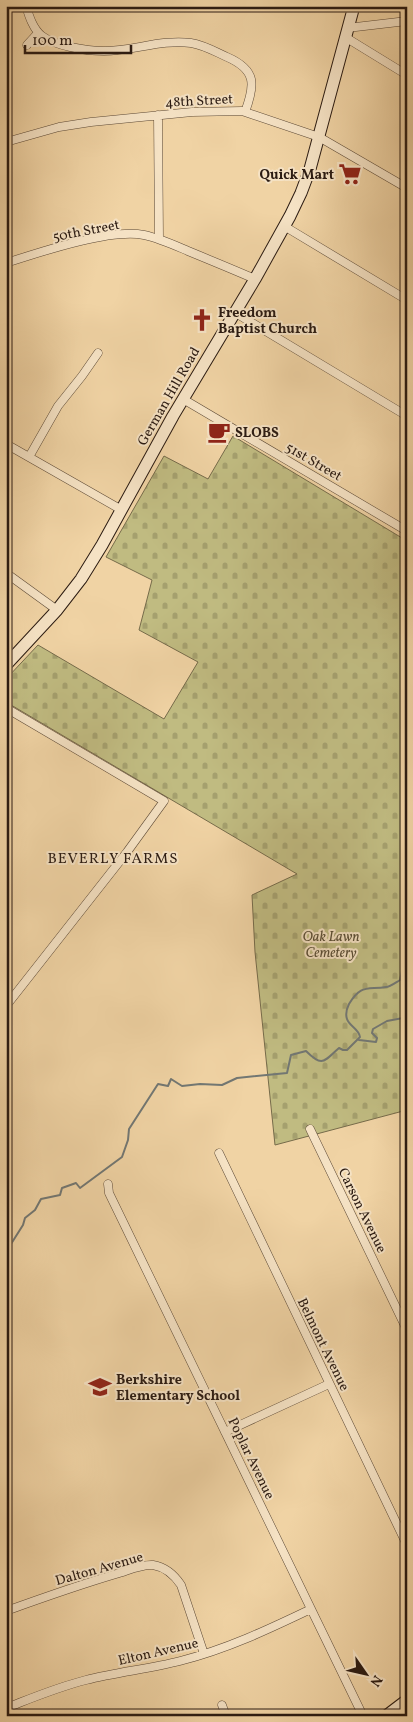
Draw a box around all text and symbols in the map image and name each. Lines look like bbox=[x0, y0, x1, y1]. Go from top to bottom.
scale bar bbox=[25, 22, 131, 54]
text: 100 m bbox=[32, 31, 72, 52]
street label: 48th Street bbox=[165, 90, 234, 113]
supermarket icon: Quick Mart bbox=[337, 161, 363, 187]
place label: Quick Mart bbox=[260, 166, 334, 185]
street label: 50th Street bbox=[51, 216, 121, 247]
place label: Freedom Baptist Church bbox=[218, 304, 317, 339]
church icon: Freedom Baptist Church bbox=[189, 307, 215, 333]
street label: German Hill Road bbox=[133, 344, 205, 449]
cafe icon: SLOBS bbox=[206, 419, 232, 445]
place label: SLOBS bbox=[235, 424, 279, 443]
street label: 51st Street bbox=[281, 438, 345, 486]
district label: BEVERLY FARMS bbox=[47, 849, 179, 870]
park label: Oak Lawn Cemetery bbox=[302, 928, 360, 963]
street label: Carson Avenue bbox=[333, 1165, 391, 1257]
street label: Belmont Avenue bbox=[292, 1295, 354, 1395]
place label: Berkshire Elementary School bbox=[116, 1371, 240, 1406]
school or university icon: Berkshire Elementary School bbox=[87, 1374, 113, 1400]
street label: Poplar Avenue bbox=[223, 1415, 279, 1503]
street label: Dalton Avenue bbox=[53, 1548, 146, 1591]
street label: Elton Avenue bbox=[116, 1634, 201, 1671]
north arrow bbox=[340, 1650, 390, 1700]
text: N bbox=[365, 1671, 386, 1690]

